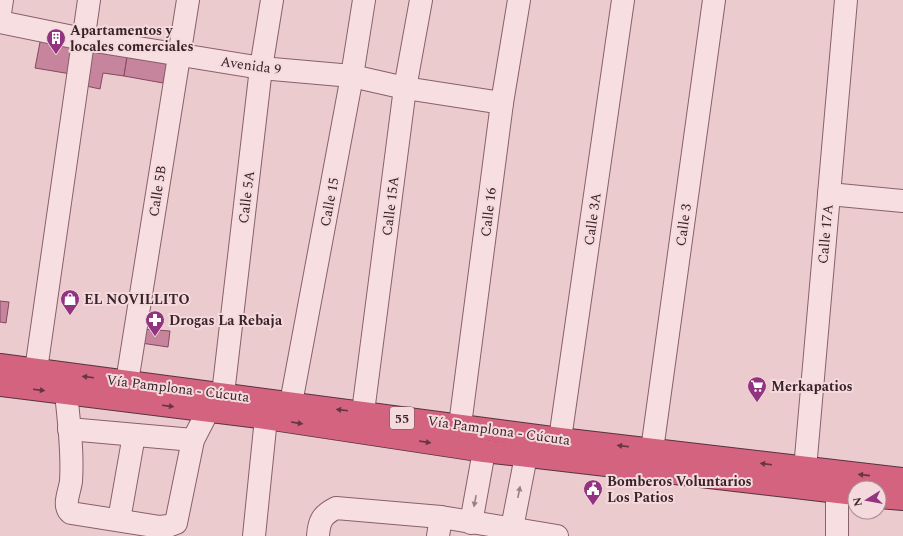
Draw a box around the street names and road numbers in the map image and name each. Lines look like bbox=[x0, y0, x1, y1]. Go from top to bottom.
street label: Avenida 9 bbox=[219, 51, 283, 80]
street label: Calle 5B bbox=[143, 164, 172, 218]
street label: Calle 5A bbox=[233, 169, 260, 225]
street label: Calle 15A bbox=[376, 175, 405, 237]
street label: Calle 15 bbox=[314, 176, 345, 228]
street label: Calle 16 bbox=[475, 186, 502, 238]
street label: Calle 3A bbox=[578, 191, 607, 247]
street label: Calle 3 bbox=[670, 203, 697, 248]
street label: Calle 17A bbox=[812, 203, 839, 265]
street label: Vía Pamplona - Cúcuta bbox=[105, 369, 251, 408]
road number: 55 bbox=[390, 407, 414, 429]
street label: Vía Pamplona - Cúcuta bbox=[426, 410, 572, 451]

